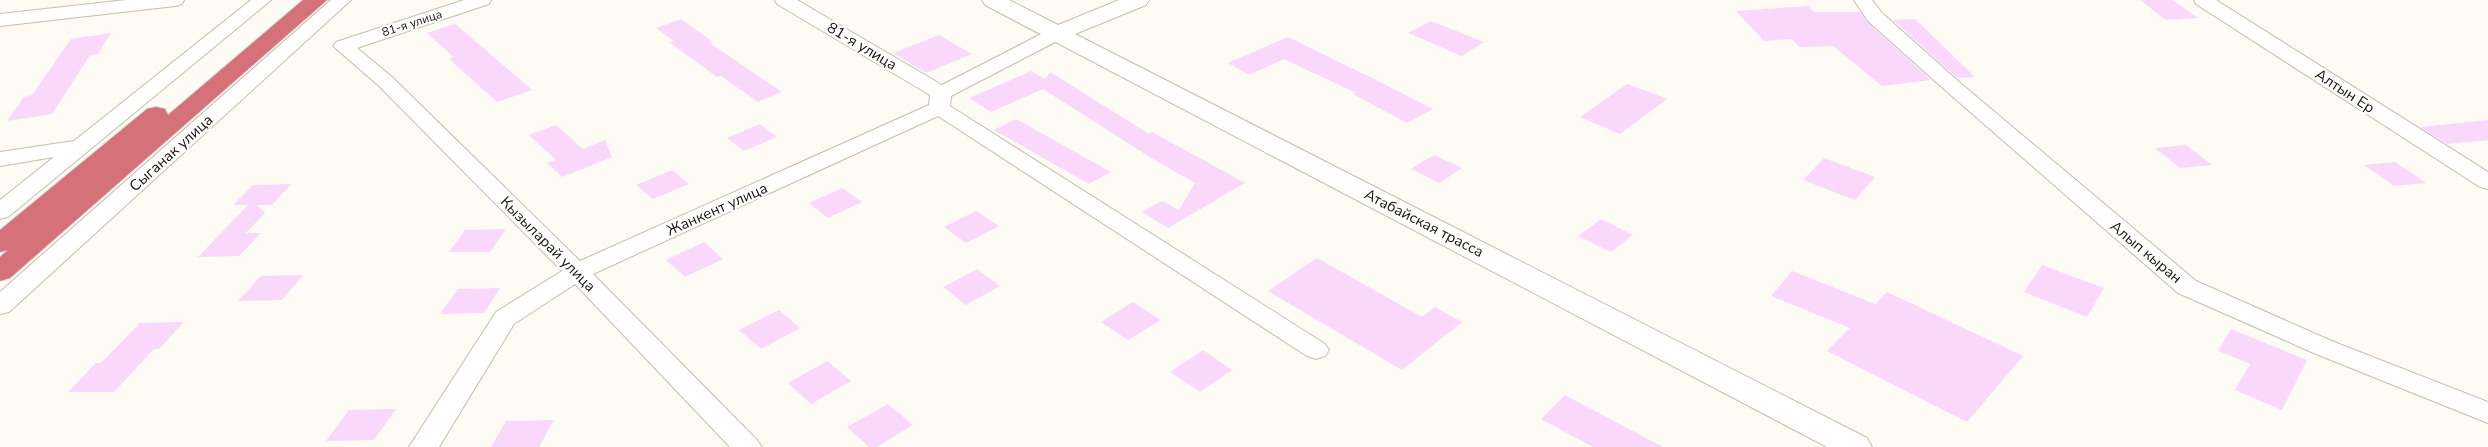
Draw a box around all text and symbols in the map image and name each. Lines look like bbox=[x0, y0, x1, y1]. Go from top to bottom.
street label: 81-я улица bbox=[380, 6, 444, 40]
street label: 81-я улица bbox=[823, 17, 901, 75]
street label: Алтын Ер bbox=[2311, 64, 2379, 118]
street label: Сыганак улица bbox=[125, 110, 217, 196]
street label: Жанкент улица bbox=[663, 178, 771, 240]
street label: Атабайская трасса bbox=[1361, 184, 1487, 262]
street label: Кызыларай улица bbox=[496, 192, 600, 296]
street label: Алып кыран bbox=[2106, 216, 2186, 288]

